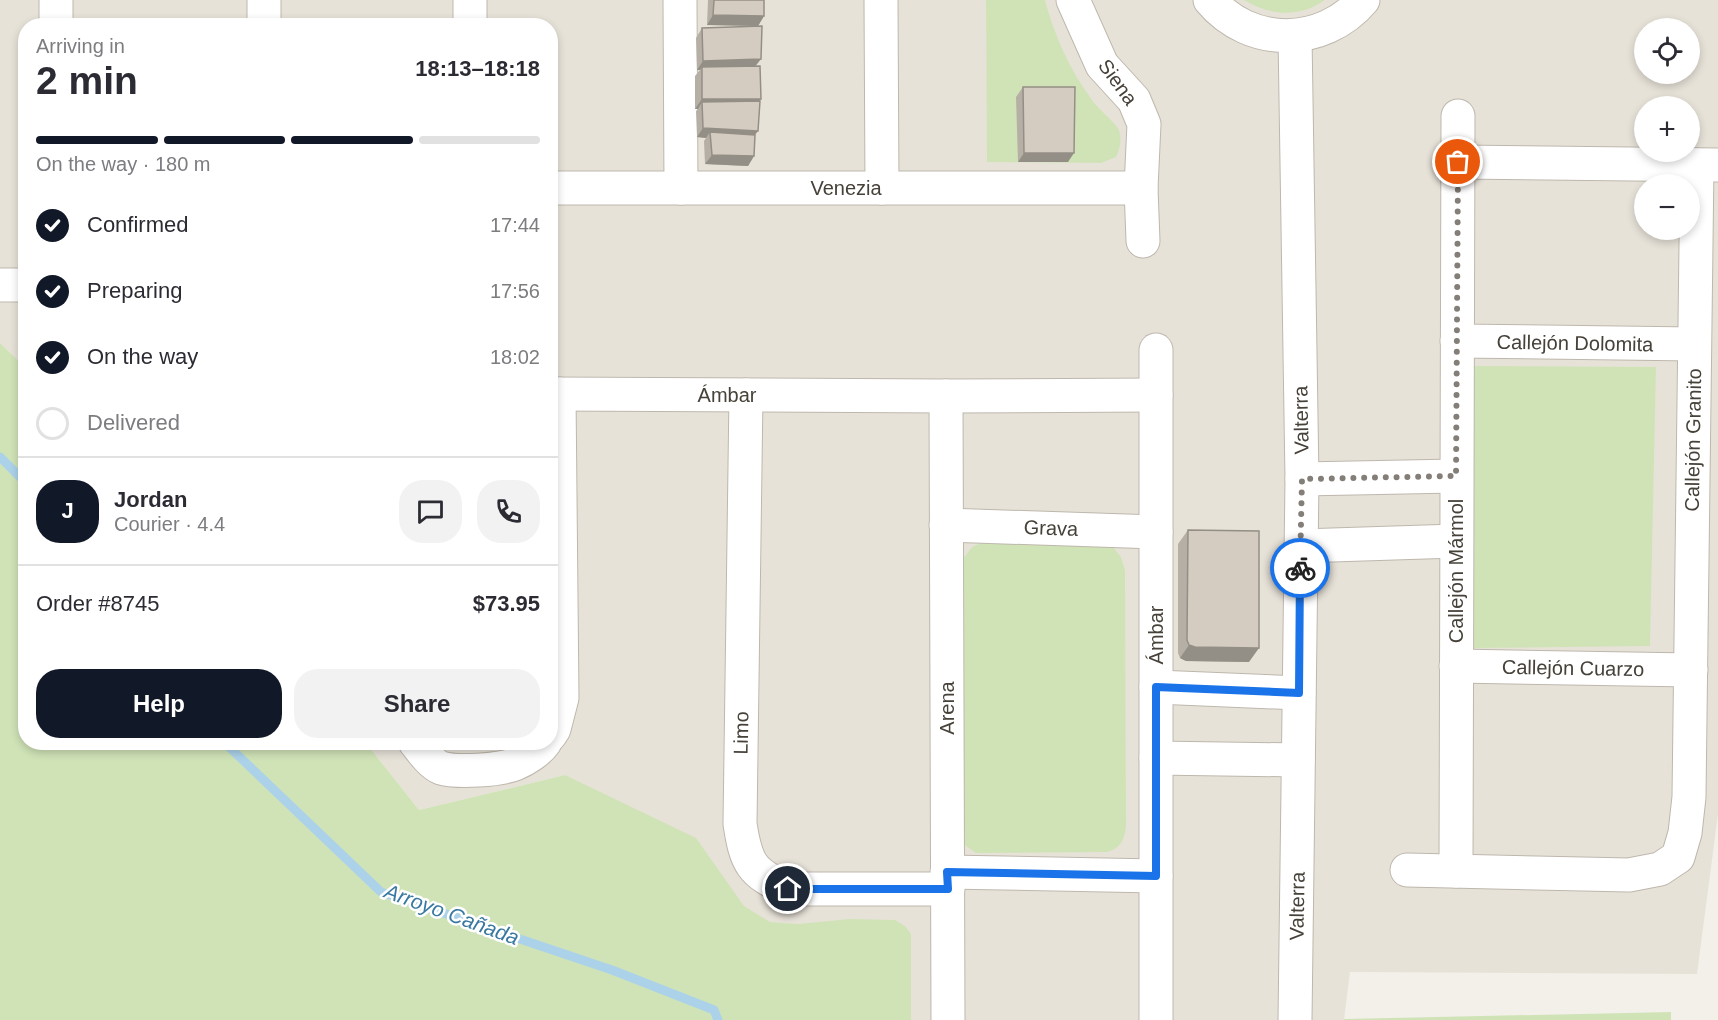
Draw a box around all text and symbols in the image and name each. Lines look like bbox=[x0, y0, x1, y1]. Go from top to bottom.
map controls bbox=[1634, 18, 1700, 240]
button: locate bbox=[1634, 18, 1700, 84]
text: Arriving in bbox=[36, 35, 125, 57]
street label: Siena bbox=[1094, 55, 1142, 110]
text: 18:13–18:18 bbox=[415, 56, 540, 81]
text: 2 min bbox=[36, 59, 138, 102]
button: + bbox=[1634, 96, 1700, 162]
pin bbox=[1432, 136, 1483, 187]
icon: bag bbox=[1441, 145, 1474, 178]
text: On the way · 180 m bbox=[36, 153, 211, 175]
button: − bbox=[1634, 174, 1700, 240]
street label: Venezia bbox=[810, 177, 882, 199]
icon: check bbox=[36, 209, 69, 242]
text: Confirmed bbox=[87, 212, 188, 237]
text: 17:44 bbox=[490, 214, 540, 236]
icon: check bbox=[36, 275, 69, 308]
text: Preparing bbox=[87, 278, 182, 303]
text: 17:56 bbox=[490, 280, 540, 302]
street label: Callejón Dolomita bbox=[1496, 331, 1654, 355]
icon: check bbox=[36, 341, 69, 374]
text: On the way bbox=[87, 344, 198, 369]
text: 18:02 bbox=[490, 346, 540, 368]
street label: Callejón Granito bbox=[1681, 368, 1705, 512]
street label: Ámbar bbox=[698, 384, 757, 406]
street label: Valterra bbox=[1289, 385, 1313, 454]
text: Delivered bbox=[87, 410, 180, 435]
button: chat bbox=[399, 480, 462, 543]
button: phone bbox=[477, 480, 540, 543]
text: Jordan bbox=[114, 487, 187, 512]
text: J bbox=[61, 498, 74, 523]
street label: Callejón Mármol bbox=[1445, 499, 1467, 643]
text: Courier · 4.4 bbox=[114, 513, 225, 535]
street label: Grava bbox=[1023, 516, 1079, 540]
courier bbox=[1270, 538, 1330, 598]
icon: bike bbox=[1284, 552, 1317, 585]
text: Order #8745 bbox=[36, 591, 160, 616]
text: $73.95 bbox=[473, 591, 540, 616]
street label: Ámbar bbox=[1145, 605, 1167, 664]
street label: Callejón Cuarzo bbox=[1502, 656, 1644, 680]
button: Help bbox=[36, 669, 282, 738]
button: Share bbox=[294, 669, 540, 738]
street label: Arena bbox=[936, 680, 958, 735]
street label: Limo bbox=[730, 711, 752, 755]
pin bbox=[762, 863, 813, 914]
street label: Valterra bbox=[1285, 871, 1309, 940]
icon: home bbox=[771, 872, 804, 905]
water label: Arroyo Cañada bbox=[380, 878, 522, 949]

